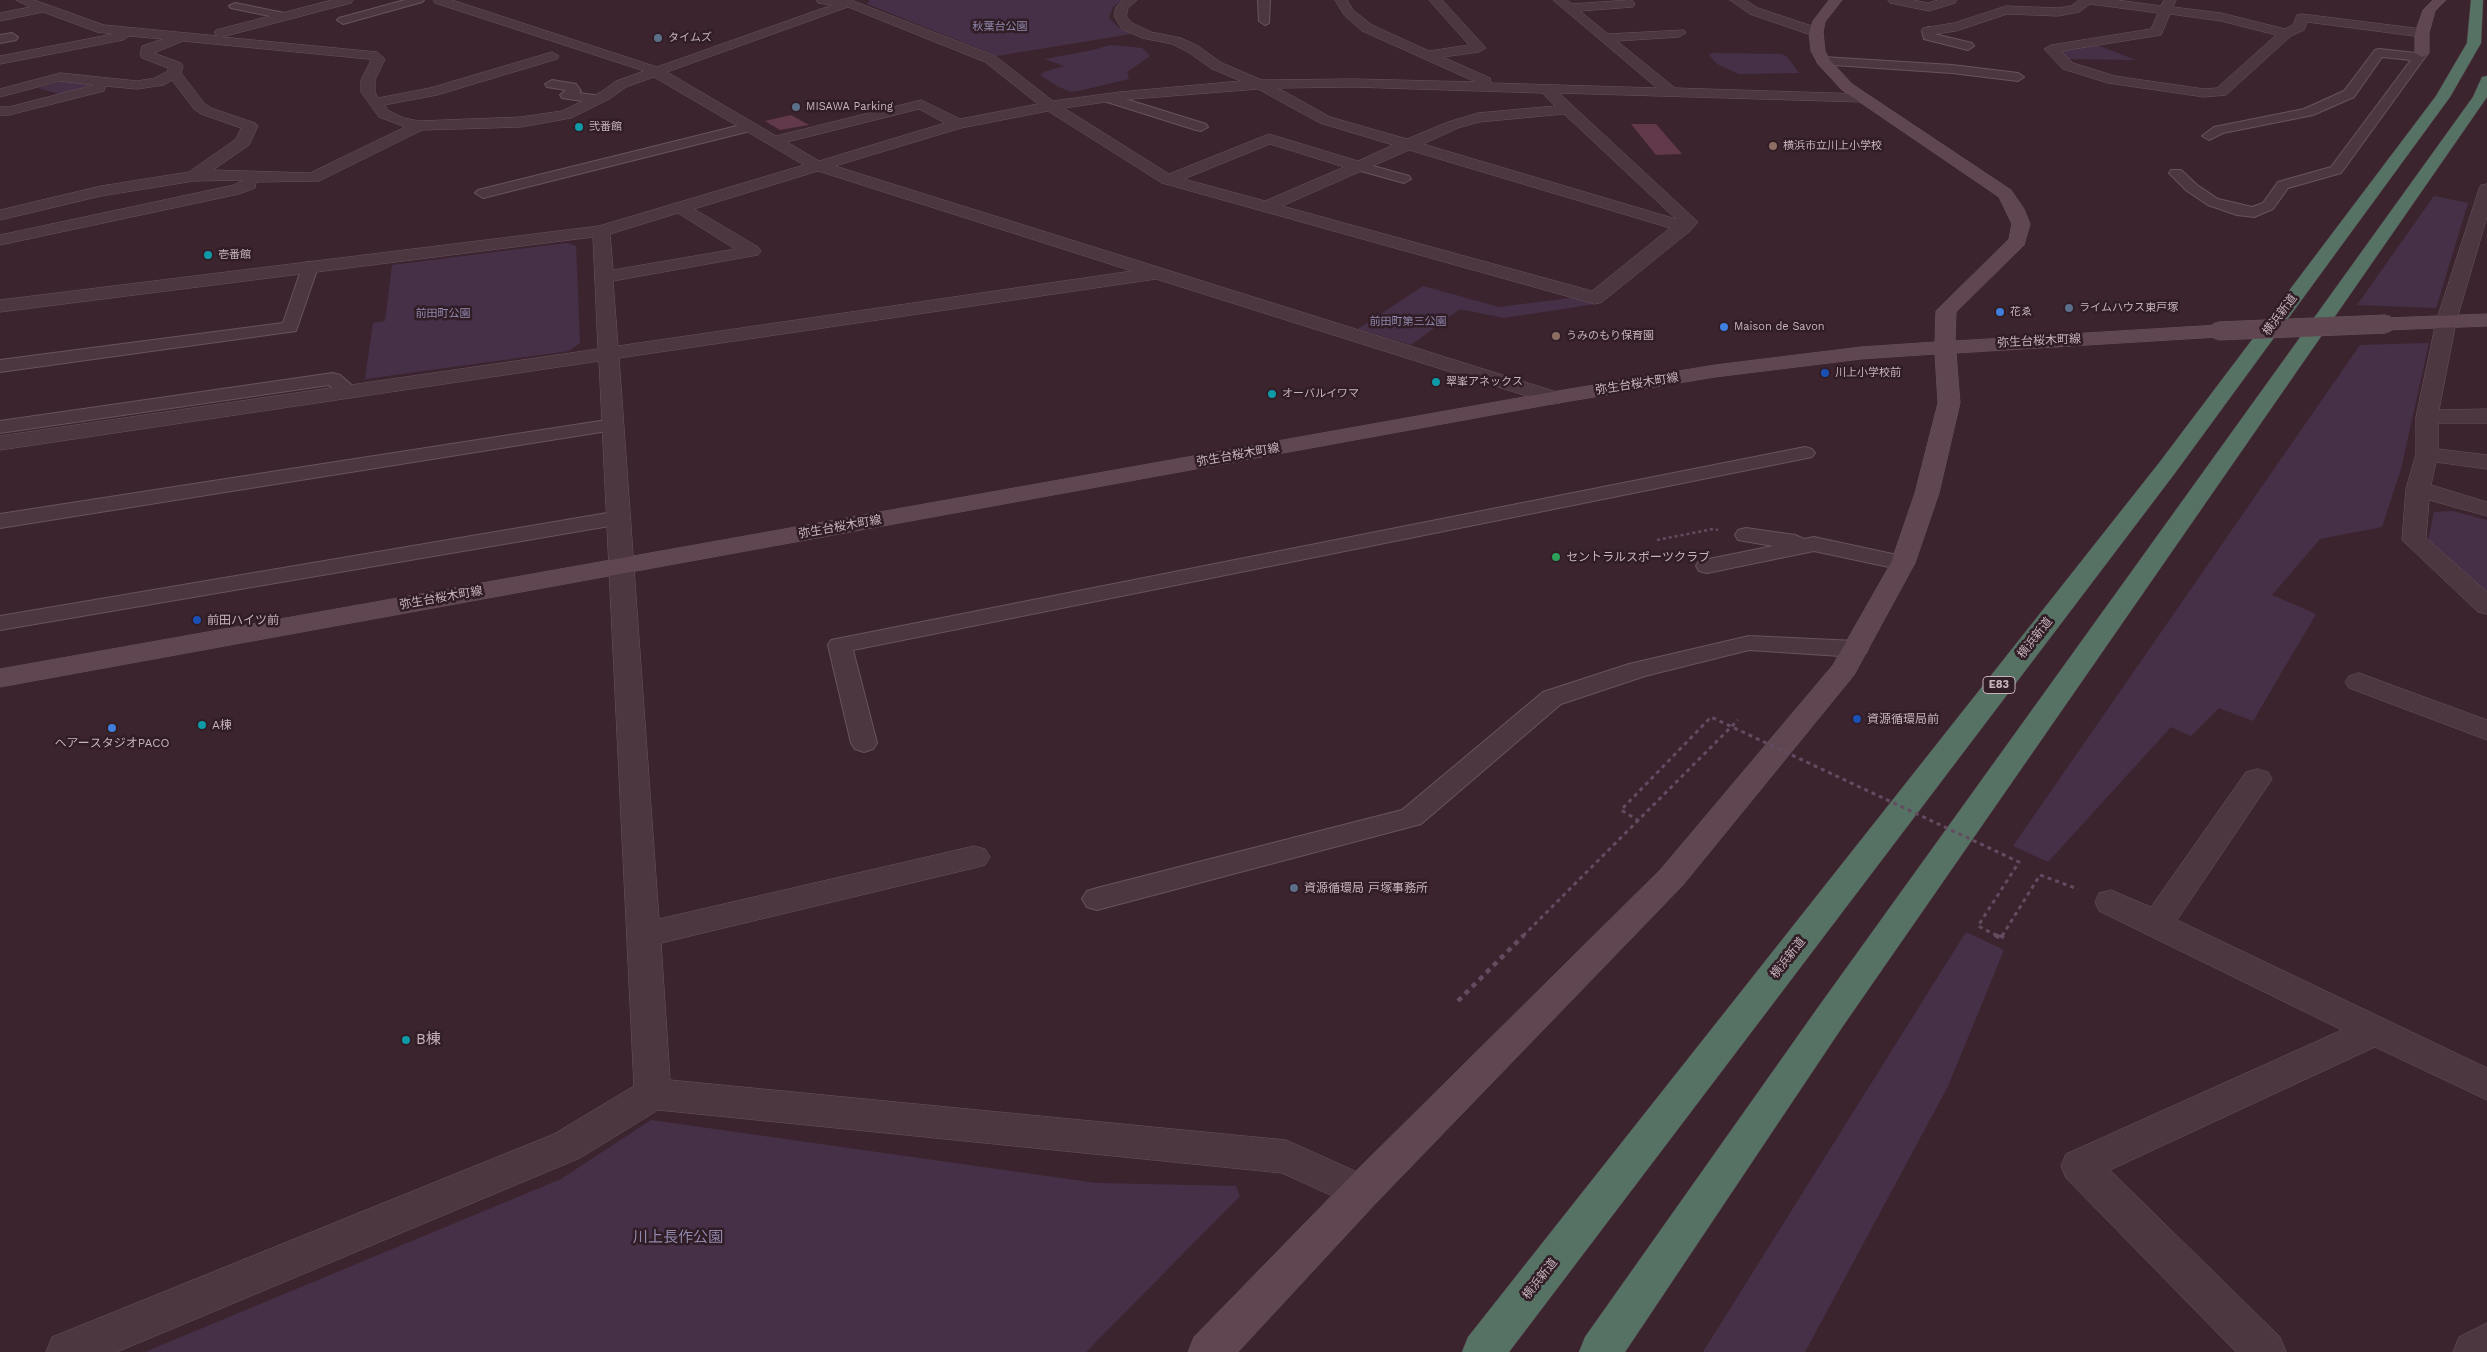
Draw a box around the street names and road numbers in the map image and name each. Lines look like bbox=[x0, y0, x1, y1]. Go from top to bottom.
street label: 横浜新道 bbox=[2260, 291, 2300, 339]
street label: 弥生台桜木町線 bbox=[1997, 332, 2081, 350]
street label: 弥生台桜木町線 bbox=[1594, 370, 1680, 398]
street label: 弥生台桜木町線 bbox=[1195, 441, 1281, 469]
street label: 弥生台桜木町線 bbox=[797, 513, 883, 541]
street label: 弥生台桜木町線 bbox=[398, 584, 484, 612]
street label: 横浜新道 bbox=[2015, 615, 2055, 661]
road number: E83 bbox=[1983, 676, 2015, 694]
street label: 横浜新道 bbox=[1768, 935, 1808, 981]
street label: 横浜新道 bbox=[1520, 1256, 1560, 1302]

